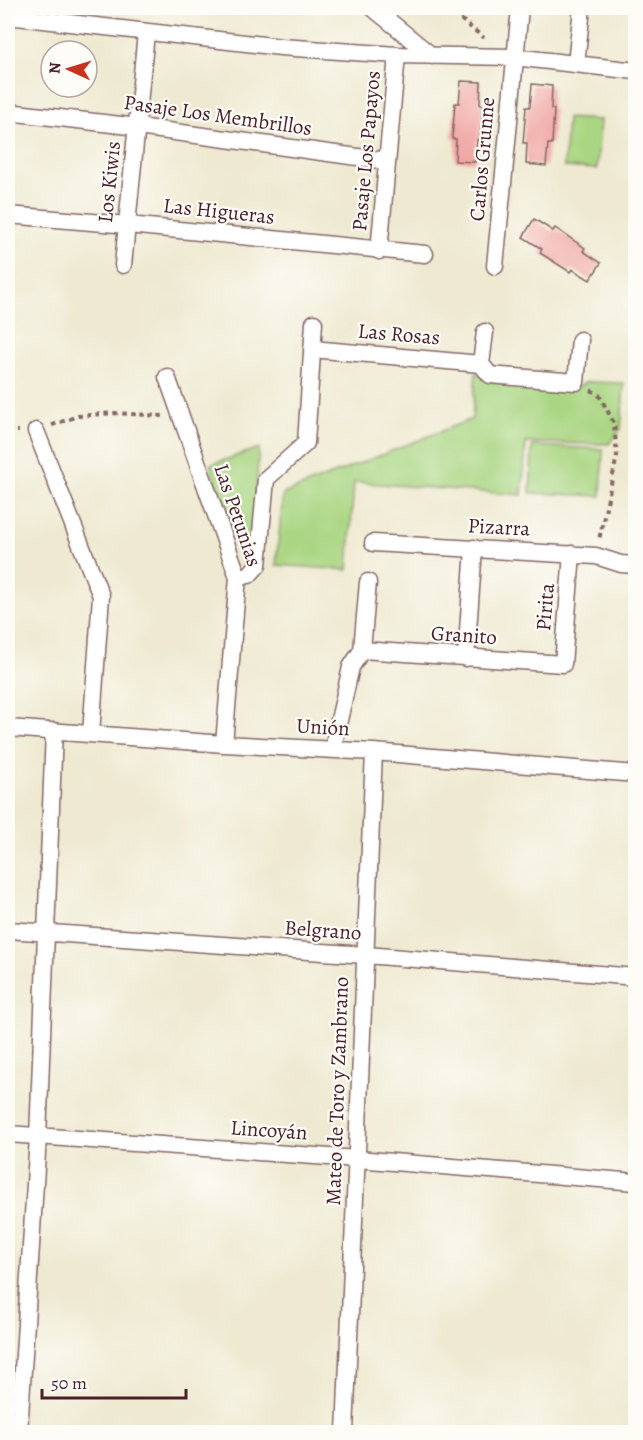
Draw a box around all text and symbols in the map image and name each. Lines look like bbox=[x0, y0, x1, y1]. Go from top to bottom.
north arrow bbox=[39, 39, 99, 99]
text: N bbox=[44, 61, 66, 75]
street label: Pasaje Los Papayos bbox=[345, 70, 387, 232]
street label: Pasaje Los Membrillos bbox=[122, 88, 314, 142]
street label: Carlos Grunne bbox=[463, 96, 501, 222]
street label: Los Kiwis bbox=[91, 140, 127, 224]
street label: Las Higueras bbox=[162, 191, 276, 231]
street label: Las Rosas bbox=[357, 316, 441, 352]
street label: Las Petunias bbox=[207, 460, 269, 570]
street label: Pizarra bbox=[467, 511, 531, 543]
street label: Pirita bbox=[529, 582, 561, 632]
street label: Granito bbox=[430, 619, 498, 651]
street label: Unión bbox=[296, 712, 350, 742]
street label: Belgrano bbox=[284, 913, 362, 947]
street label: Mateo de Toro y Zambrano bbox=[319, 976, 355, 1206]
street label: Lincoyán bbox=[230, 1113, 308, 1147]
scale bar bbox=[42, 1362, 186, 1400]
text: 50 m bbox=[51, 1371, 87, 1395]

